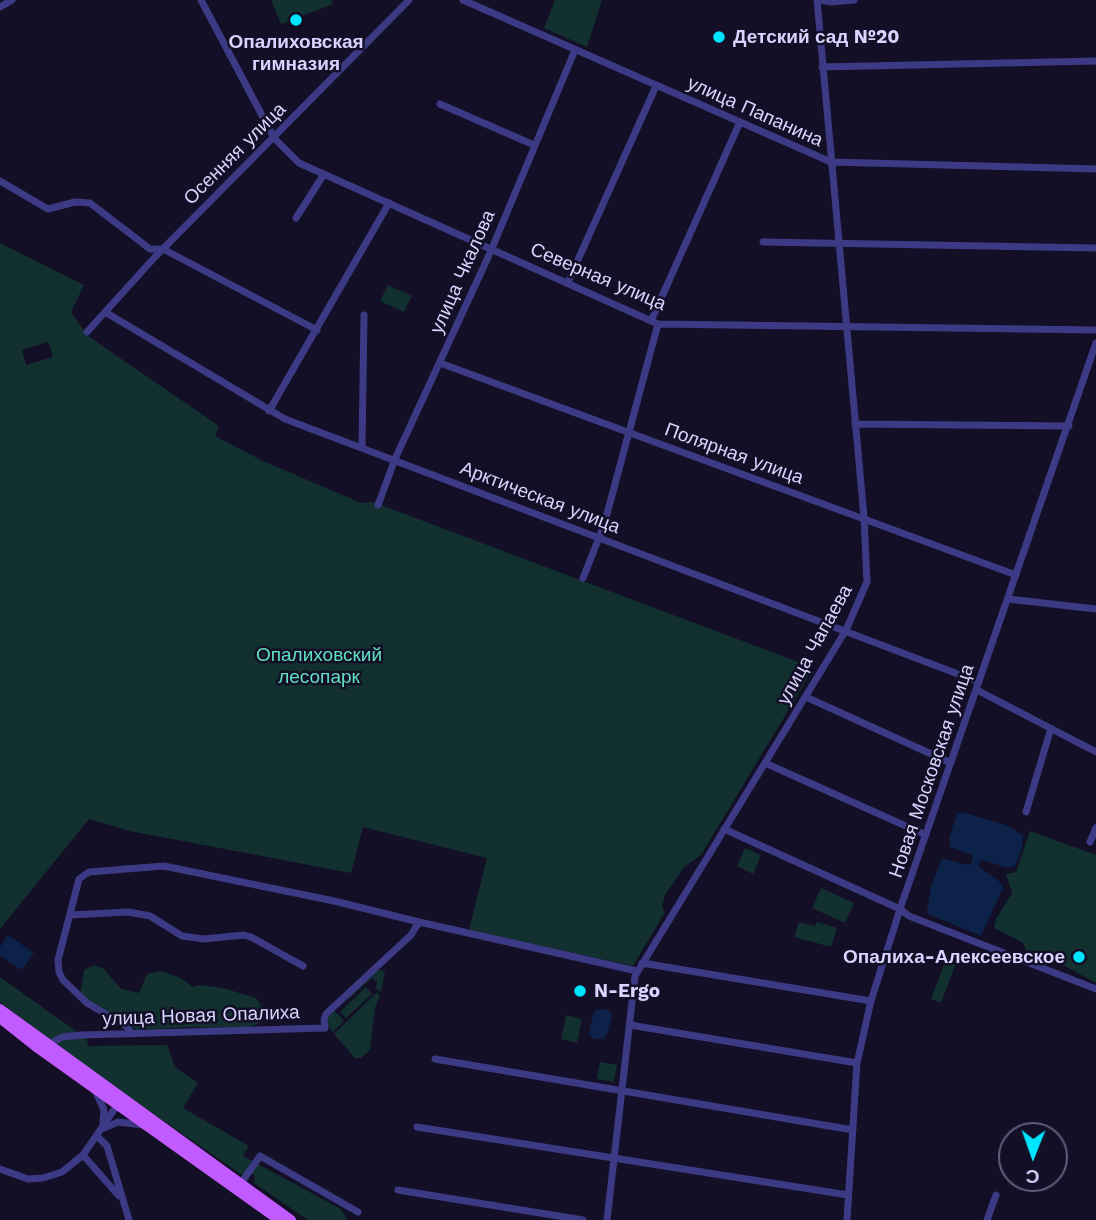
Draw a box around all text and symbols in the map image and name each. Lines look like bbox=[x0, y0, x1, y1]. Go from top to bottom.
marker: Опалиховская гимназия bbox=[288, 12, 304, 28]
place label: Детский сад №20 bbox=[733, 26, 900, 48]
marker: Детский сад №20 bbox=[711, 29, 727, 45]
place label: Опалиховская гимназия bbox=[228, 31, 364, 75]
street label: улица Папанина bbox=[684, 72, 826, 152]
street label: Осенняя улица bbox=[179, 98, 291, 210]
street label: улица Чкалова bbox=[426, 207, 500, 337]
street label: Северная улица bbox=[527, 238, 669, 316]
street label: Полярная улица bbox=[662, 418, 806, 490]
street label: Арктическая улица bbox=[457, 457, 623, 539]
street label: улица Чапаева bbox=[773, 581, 857, 709]
park label: Опалиховский лесопарк bbox=[256, 644, 382, 688]
street label: Новая Московская улица bbox=[885, 661, 979, 881]
place label: Опалиха-Алексеевское bbox=[843, 946, 1065, 968]
marker: Опалиха-Алексеевское bbox=[1071, 949, 1087, 965]
place label: N-Ergo bbox=[594, 980, 660, 1002]
marker: N-Ergo bbox=[572, 983, 588, 999]
street label: улица Новая Опалиха bbox=[102, 1001, 300, 1031]
north arrow bbox=[998, 1122, 1068, 1192]
text: С bbox=[1026, 1165, 1040, 1188]

